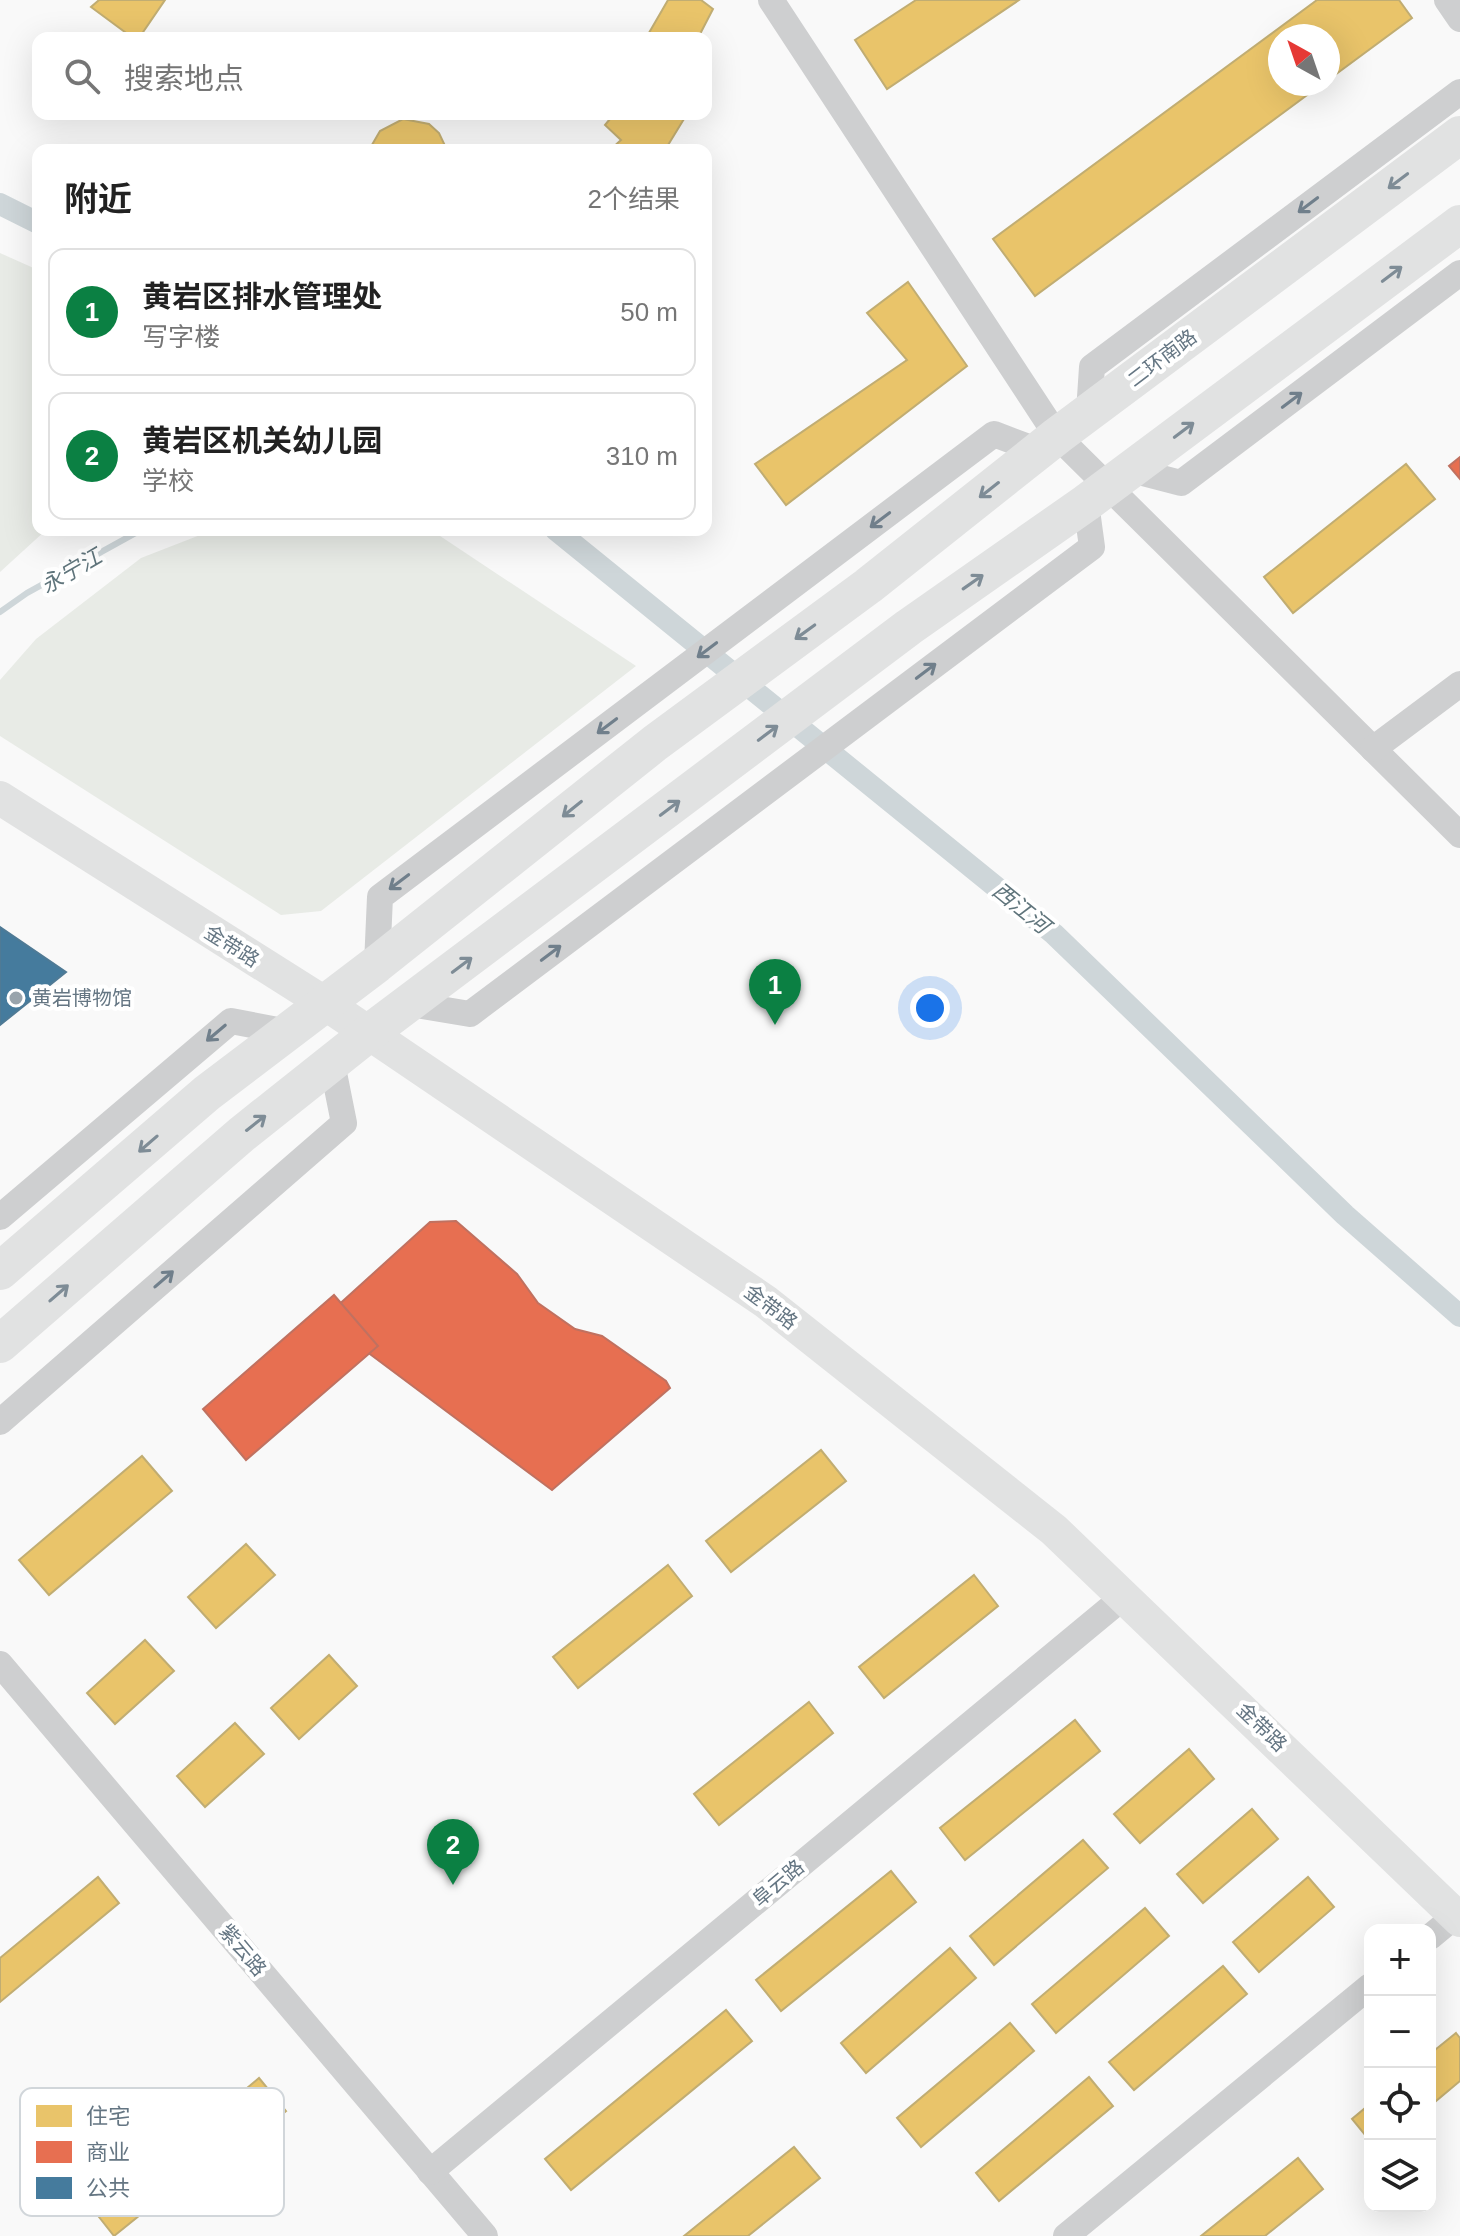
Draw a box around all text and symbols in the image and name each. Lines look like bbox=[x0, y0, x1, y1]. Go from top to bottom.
north arrow bbox=[1268, 24, 1340, 96]
search box bbox=[32, 32, 712, 120]
icon: search bbox=[60, 54, 104, 98]
text: 搜索地点 bbox=[124, 62, 244, 95]
one-way arrow bbox=[1387, 173, 1409, 190]
text: 附近 bbox=[64, 180, 132, 218]
text: 2个结果 bbox=[588, 184, 680, 214]
one-way arrow bbox=[1298, 197, 1319, 214]
one-way arrow bbox=[1381, 266, 1403, 283]
text: 黄岩区排水管理处 bbox=[142, 280, 382, 313]
text: 1 bbox=[85, 297, 99, 327]
text: 50 m bbox=[620, 297, 678, 327]
text: 写字楼 bbox=[142, 322, 220, 352]
street label: 二环南路 bbox=[1123, 325, 1201, 391]
one-way arrow bbox=[1280, 391, 1302, 408]
one-way arrow bbox=[1173, 422, 1194, 439]
text: 黄岩区机关幼儿园 bbox=[142, 424, 382, 457]
text: 2 bbox=[85, 441, 99, 471]
text: 310 m bbox=[606, 441, 678, 471]
text: 学校 bbox=[142, 466, 194, 496]
one-way arrow bbox=[979, 481, 1000, 499]
one-way arrow bbox=[870, 512, 892, 529]
water label: 永宁江 bbox=[36, 543, 108, 598]
one-way arrow bbox=[962, 574, 984, 590]
one-way arrow bbox=[795, 624, 817, 641]
one-way arrow bbox=[697, 642, 719, 659]
one-way arrow bbox=[915, 663, 936, 680]
one-way arrow bbox=[597, 717, 618, 734]
one-way arrow bbox=[757, 725, 779, 742]
one-way arrow bbox=[562, 800, 583, 818]
one-way arrow bbox=[659, 800, 680, 817]
one-way arrow bbox=[389, 874, 410, 891]
water label: 西江河 bbox=[987, 878, 1058, 941]
street label: 金带路 bbox=[201, 921, 263, 971]
one-way arrow bbox=[540, 944, 561, 961]
one-way arrow bbox=[451, 956, 472, 973]
pin: 1 bbox=[749, 959, 801, 1025]
place label: 黄岩博物馆 bbox=[32, 987, 132, 1009]
your location bbox=[910, 988, 950, 1028]
marker: 黄岩博物馆 bbox=[7, 989, 25, 1007]
one-way arrow bbox=[206, 1024, 226, 1042]
one-way arrow bbox=[245, 1114, 266, 1132]
one-way arrow bbox=[139, 1135, 159, 1153]
one-way arrow bbox=[154, 1270, 174, 1288]
street label: 金带路 bbox=[740, 1280, 802, 1334]
one-way arrow bbox=[48, 1284, 69, 1302]
street label: 金带路 bbox=[1233, 1698, 1291, 1756]
pin: 2 bbox=[427, 1819, 479, 1885]
street label: 阜云路 bbox=[748, 1855, 808, 1911]
street label: 紫云路 bbox=[215, 1920, 271, 1980]
map controls bbox=[1364, 1924, 1436, 2212]
button: + bbox=[1364, 1924, 1436, 1996]
button: − bbox=[1364, 1996, 1436, 2068]
button: locate bbox=[1364, 2068, 1436, 2140]
legend bbox=[20, 2088, 284, 2216]
text: 住宅 bbox=[86, 2104, 130, 2129]
text: 商业 bbox=[86, 2140, 130, 2165]
button: layers bbox=[1364, 2140, 1436, 2212]
text: 公共 bbox=[86, 2176, 130, 2201]

